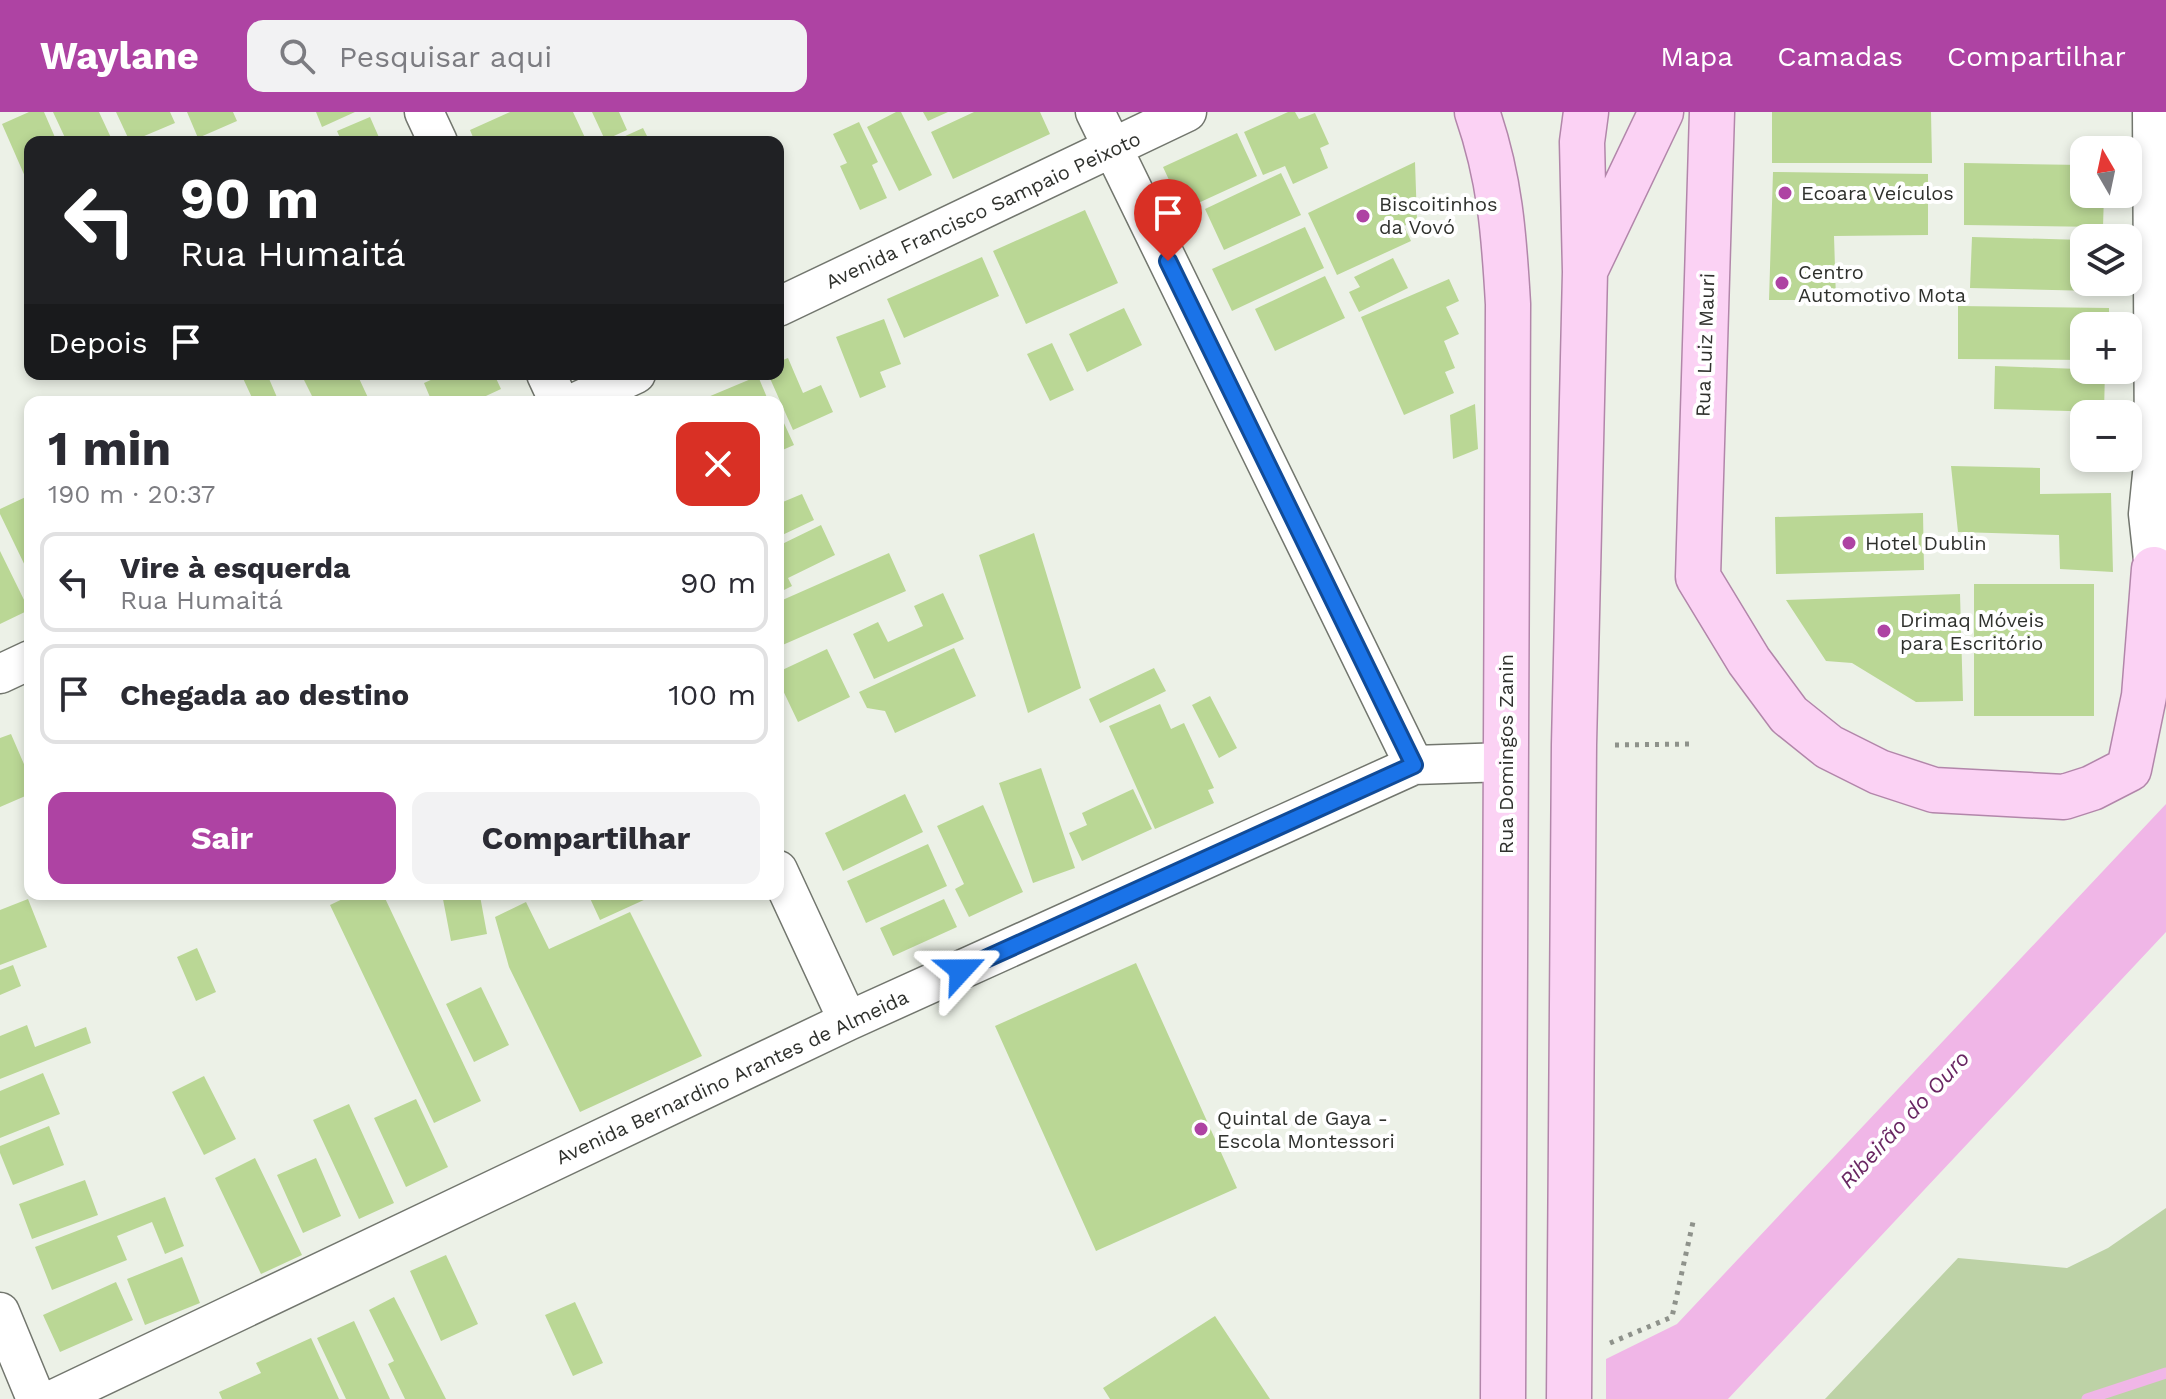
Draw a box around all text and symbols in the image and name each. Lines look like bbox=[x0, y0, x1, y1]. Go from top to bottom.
search box bbox=[247, 20, 807, 92]
text: Waylane bbox=[40, 34, 199, 78]
icon: search bbox=[275, 34, 319, 78]
text: Pesquisar aqui bbox=[339, 39, 552, 74]
text: Mapa bbox=[1660, 40, 1733, 73]
text: Camadas bbox=[1777, 40, 1903, 73]
text: Compartilhar bbox=[1947, 40, 2126, 73]
street label: Avenida Francisco Sampaio Peixoto bbox=[822, 126, 1144, 294]
north arrow bbox=[2070, 136, 2142, 208]
map controls bbox=[2070, 136, 2142, 472]
text: 90 m bbox=[180, 166, 319, 232]
icon: left bbox=[48, 168, 152, 272]
pin bbox=[1134, 179, 1202, 261]
place label: Ecoara Veículos bbox=[1801, 181, 1954, 205]
marker: Ecoara Veículos bbox=[1776, 184, 1794, 202]
icon: arrive bbox=[1146, 191, 1190, 235]
place label: Biscoitinhos da Vovó bbox=[1379, 192, 1497, 239]
marker: Biscoitinhos da Vovó bbox=[1354, 207, 1372, 225]
button: layers bbox=[2070, 224, 2142, 296]
text: Rua Humaitá bbox=[180, 233, 406, 275]
place label: Centro Automotivo Mota bbox=[1798, 260, 1966, 307]
street label: Rua Luiz Mauri bbox=[1690, 273, 1720, 417]
marker: Centro Automotivo Mota bbox=[1773, 274, 1791, 292]
button: + bbox=[2070, 312, 2142, 384]
icon: arrive bbox=[164, 320, 208, 364]
text: Depois bbox=[48, 325, 148, 360]
button: − bbox=[2070, 400, 2142, 472]
text: 1 min bbox=[48, 420, 171, 477]
button: close bbox=[676, 422, 760, 506]
text: 190 m · 20:37 bbox=[48, 479, 215, 509]
place label: Hotel Dublin bbox=[1865, 531, 1987, 555]
marker: Hotel Dublin bbox=[1840, 534, 1858, 552]
text: Vire à esquerda bbox=[120, 550, 350, 585]
icon: left bbox=[52, 560, 96, 604]
text: 90 m bbox=[680, 565, 756, 600]
text: Rua Humaitá bbox=[120, 585, 283, 615]
place label: Drimaq Móveis para Escritório bbox=[1900, 608, 2044, 655]
marker: Drimaq Móveis para Escritório bbox=[1875, 622, 1893, 640]
street label: Rua Domingos Zanin bbox=[1494, 654, 1518, 854]
icon: arrive bbox=[52, 672, 96, 716]
text: Chegada ao destino bbox=[120, 677, 409, 712]
text: 100 m bbox=[668, 677, 756, 712]
button: Sair bbox=[48, 792, 396, 884]
button: Compartilhar bbox=[412, 792, 760, 884]
position arrow bbox=[919, 928, 1003, 1012]
street label: Avenida Bernardino Arantes de Almeida bbox=[552, 985, 912, 1169]
water label: Ribeirão do Ouro bbox=[1834, 1046, 1974, 1193]
place label: Quintal de Gaya - Escola Montessori bbox=[1217, 1106, 1395, 1153]
marker: Quintal de Gaya - Escola Montessori bbox=[1192, 1120, 1210, 1138]

